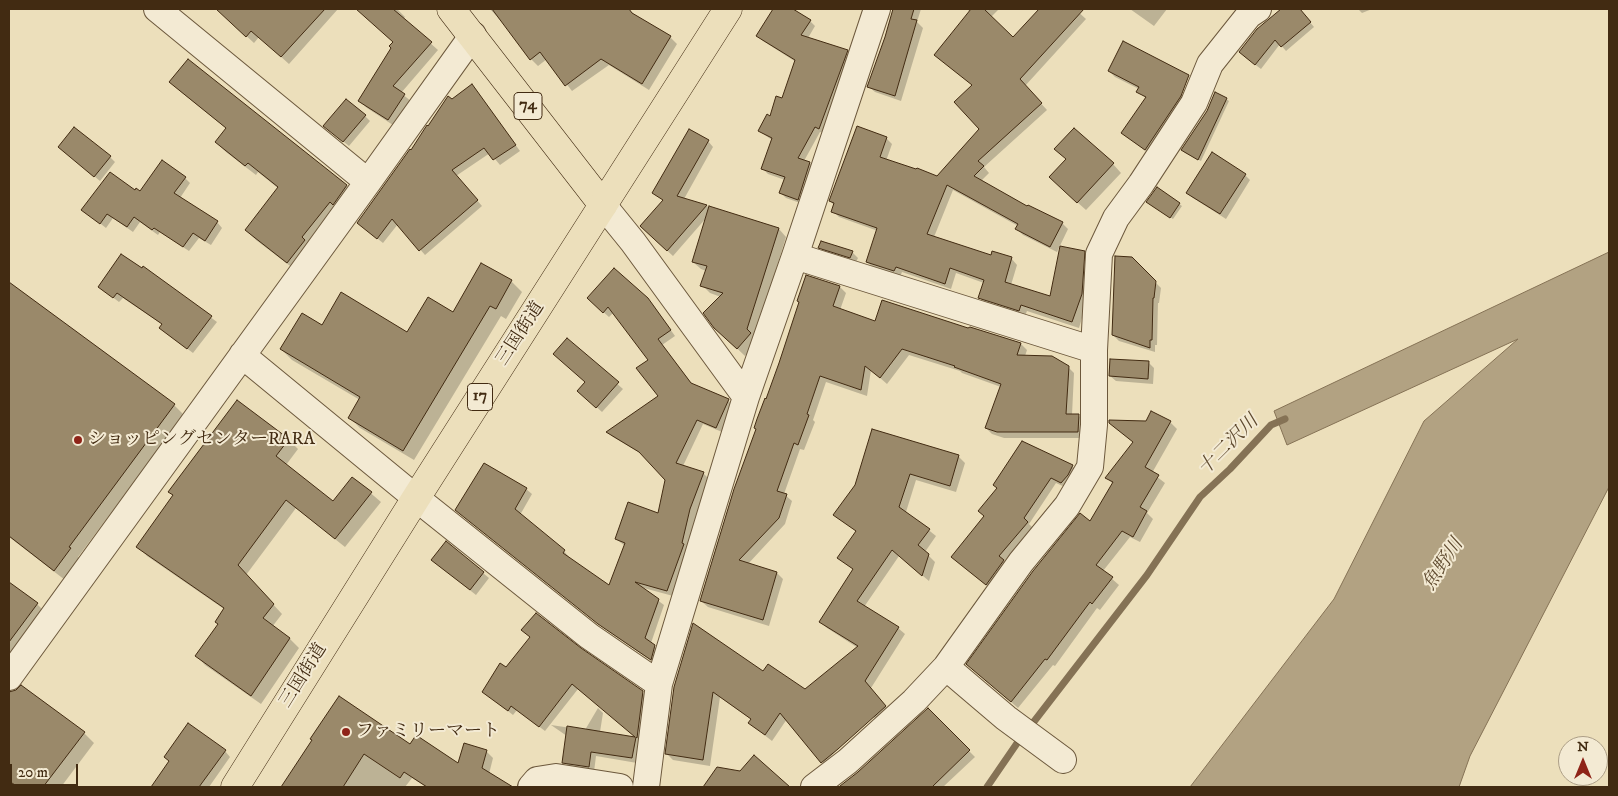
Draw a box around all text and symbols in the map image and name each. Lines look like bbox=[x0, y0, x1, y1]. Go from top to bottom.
road number: 74 bbox=[514, 92, 542, 120]
street label: 三国街道 bbox=[492, 298, 550, 370]
road number: 17 bbox=[468, 384, 492, 411]
water label: 十二沢川 bbox=[1194, 411, 1264, 481]
place label: ショッピングセンターRARA bbox=[88, 429, 315, 451]
marker: ショッピングセンターRARA bbox=[72, 434, 84, 446]
water label: 魚野川 bbox=[1419, 535, 1469, 595]
street label: 三国街道 bbox=[276, 640, 332, 712]
place label: ファミリーマート bbox=[356, 721, 500, 743]
marker: ファミリーマート bbox=[340, 726, 352, 738]
north arrow bbox=[1558, 736, 1608, 786]
text: N bbox=[1577, 738, 1589, 756]
scale bar bbox=[12, 754, 80, 786]
text: 20 m bbox=[18, 763, 48, 782]

